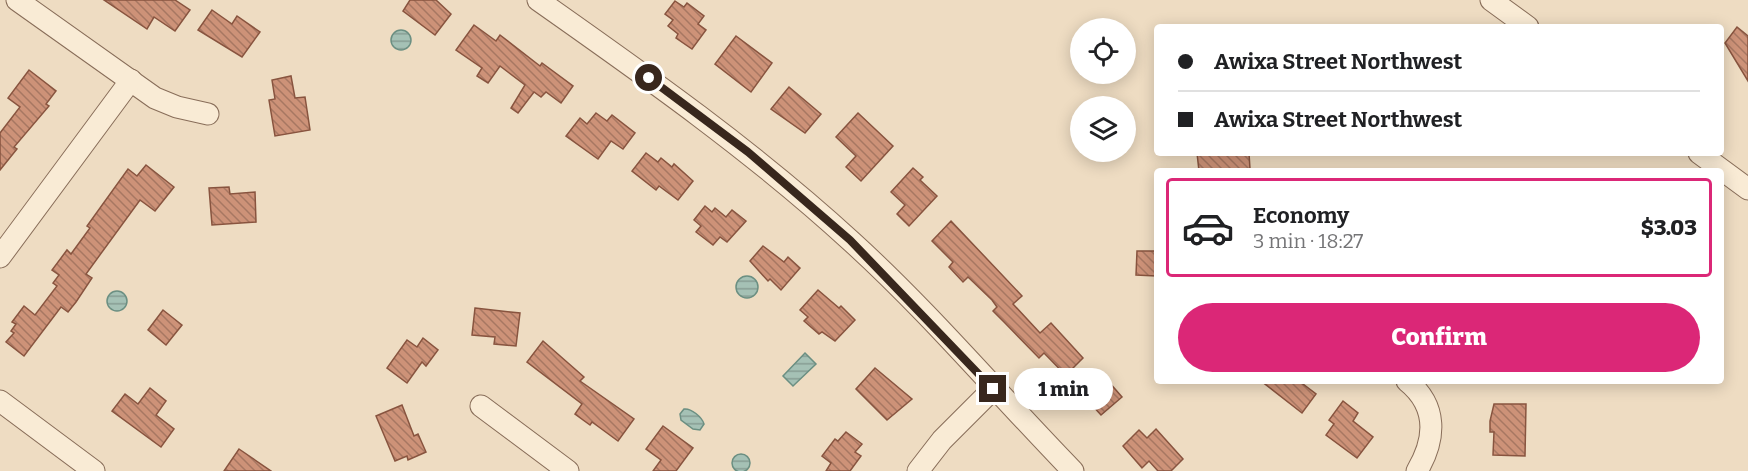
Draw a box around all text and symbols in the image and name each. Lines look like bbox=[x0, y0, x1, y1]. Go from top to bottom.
map controls bbox=[1070, 18, 1136, 162]
button: locate bbox=[1070, 18, 1136, 84]
text: Awixa Street Northwest bbox=[1214, 48, 1462, 75]
route start bbox=[635, 64, 662, 91]
button: layers bbox=[1070, 96, 1136, 162]
text: Awixa Street Northwest bbox=[1214, 106, 1462, 133]
icon: car bbox=[1181, 201, 1235, 255]
text: Economy bbox=[1253, 202, 1349, 229]
text: $3.03 bbox=[1641, 214, 1697, 241]
text: 3 min · 18:27 bbox=[1253, 229, 1363, 253]
button: Confirm bbox=[1178, 303, 1700, 372]
callout: 1 min bbox=[1014, 368, 1113, 410]
route end bbox=[979, 375, 1006, 402]
text: 1 min bbox=[1038, 377, 1089, 401]

